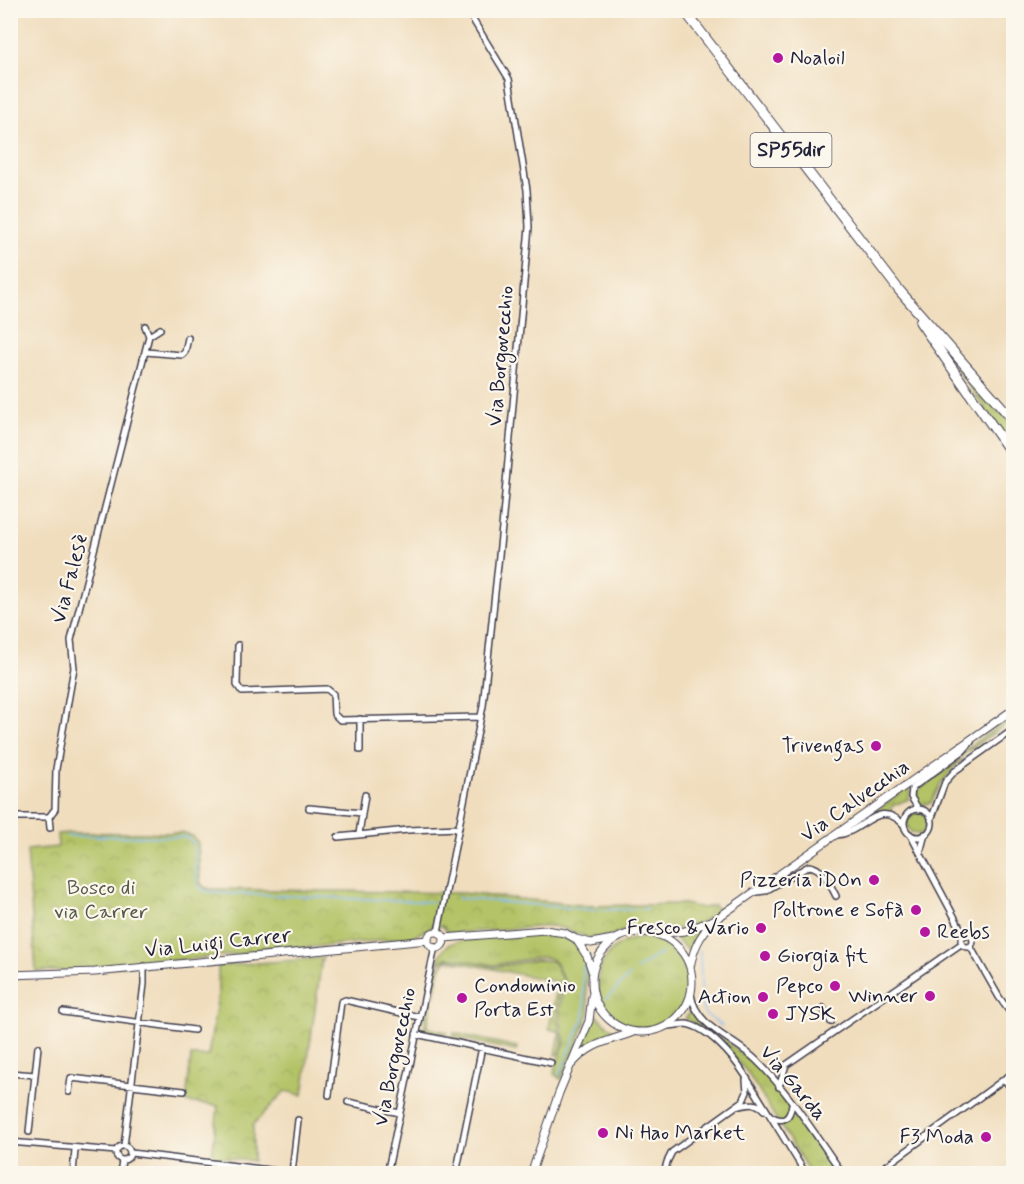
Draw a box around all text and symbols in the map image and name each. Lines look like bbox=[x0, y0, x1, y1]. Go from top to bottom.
place label: Noaloil bbox=[790, 44, 845, 72]
marker: Noaloil bbox=[771, 51, 785, 65]
road number: SP55dir bbox=[750, 133, 832, 167]
street label: Via Borgovecchio bbox=[481, 284, 522, 428]
street label: Via Falesè bbox=[45, 531, 95, 627]
place label: Trivengas bbox=[782, 732, 864, 762]
marker: Trivengas bbox=[869, 739, 883, 753]
street label: Via Calvecchia bbox=[795, 753, 915, 849]
place label: Pizzeria iDOn bbox=[740, 866, 862, 894]
marker: Pizzeria iDOn bbox=[867, 873, 881, 887]
park label: Bosco di via Carrer bbox=[54, 874, 148, 926]
place label: Poltrone e Sofà bbox=[773, 896, 904, 924]
marker: Poltrone e Sofà bbox=[909, 903, 923, 917]
place label: Fresco & Vario bbox=[627, 914, 749, 942]
place label: Reebs bbox=[937, 918, 990, 946]
street label: Via Luigi Carrer bbox=[143, 921, 293, 967]
marker: Fresco & Vario bbox=[754, 921, 768, 935]
marker: Reebs bbox=[918, 925, 932, 939]
place label: Giorgia fit bbox=[777, 942, 869, 971]
marker: Giorgia fit bbox=[758, 949, 772, 963]
place label: Condominio Porta Est bbox=[474, 972, 576, 1024]
place label: Pepco bbox=[776, 972, 823, 1000]
marker: Pepco bbox=[828, 979, 842, 993]
place label: Winner bbox=[848, 982, 918, 1010]
place label: Action bbox=[698, 983, 751, 1011]
street label: Via Borgovecchio bbox=[367, 985, 424, 1129]
marker: Winner bbox=[923, 989, 937, 1003]
marker: Action bbox=[756, 990, 770, 1004]
marker: Condominio Porta Est bbox=[455, 991, 469, 1005]
place label: JYSK bbox=[785, 1000, 836, 1028]
marker: JYSK bbox=[766, 1007, 780, 1021]
street label: Via Garda bbox=[753, 1039, 833, 1127]
place label: Ni Hao Market bbox=[615, 1119, 746, 1147]
place label: F3 Moda bbox=[899, 1123, 974, 1151]
marker: Ni Hao Market bbox=[596, 1126, 610, 1140]
marker: F3 Moda bbox=[979, 1130, 993, 1144]

